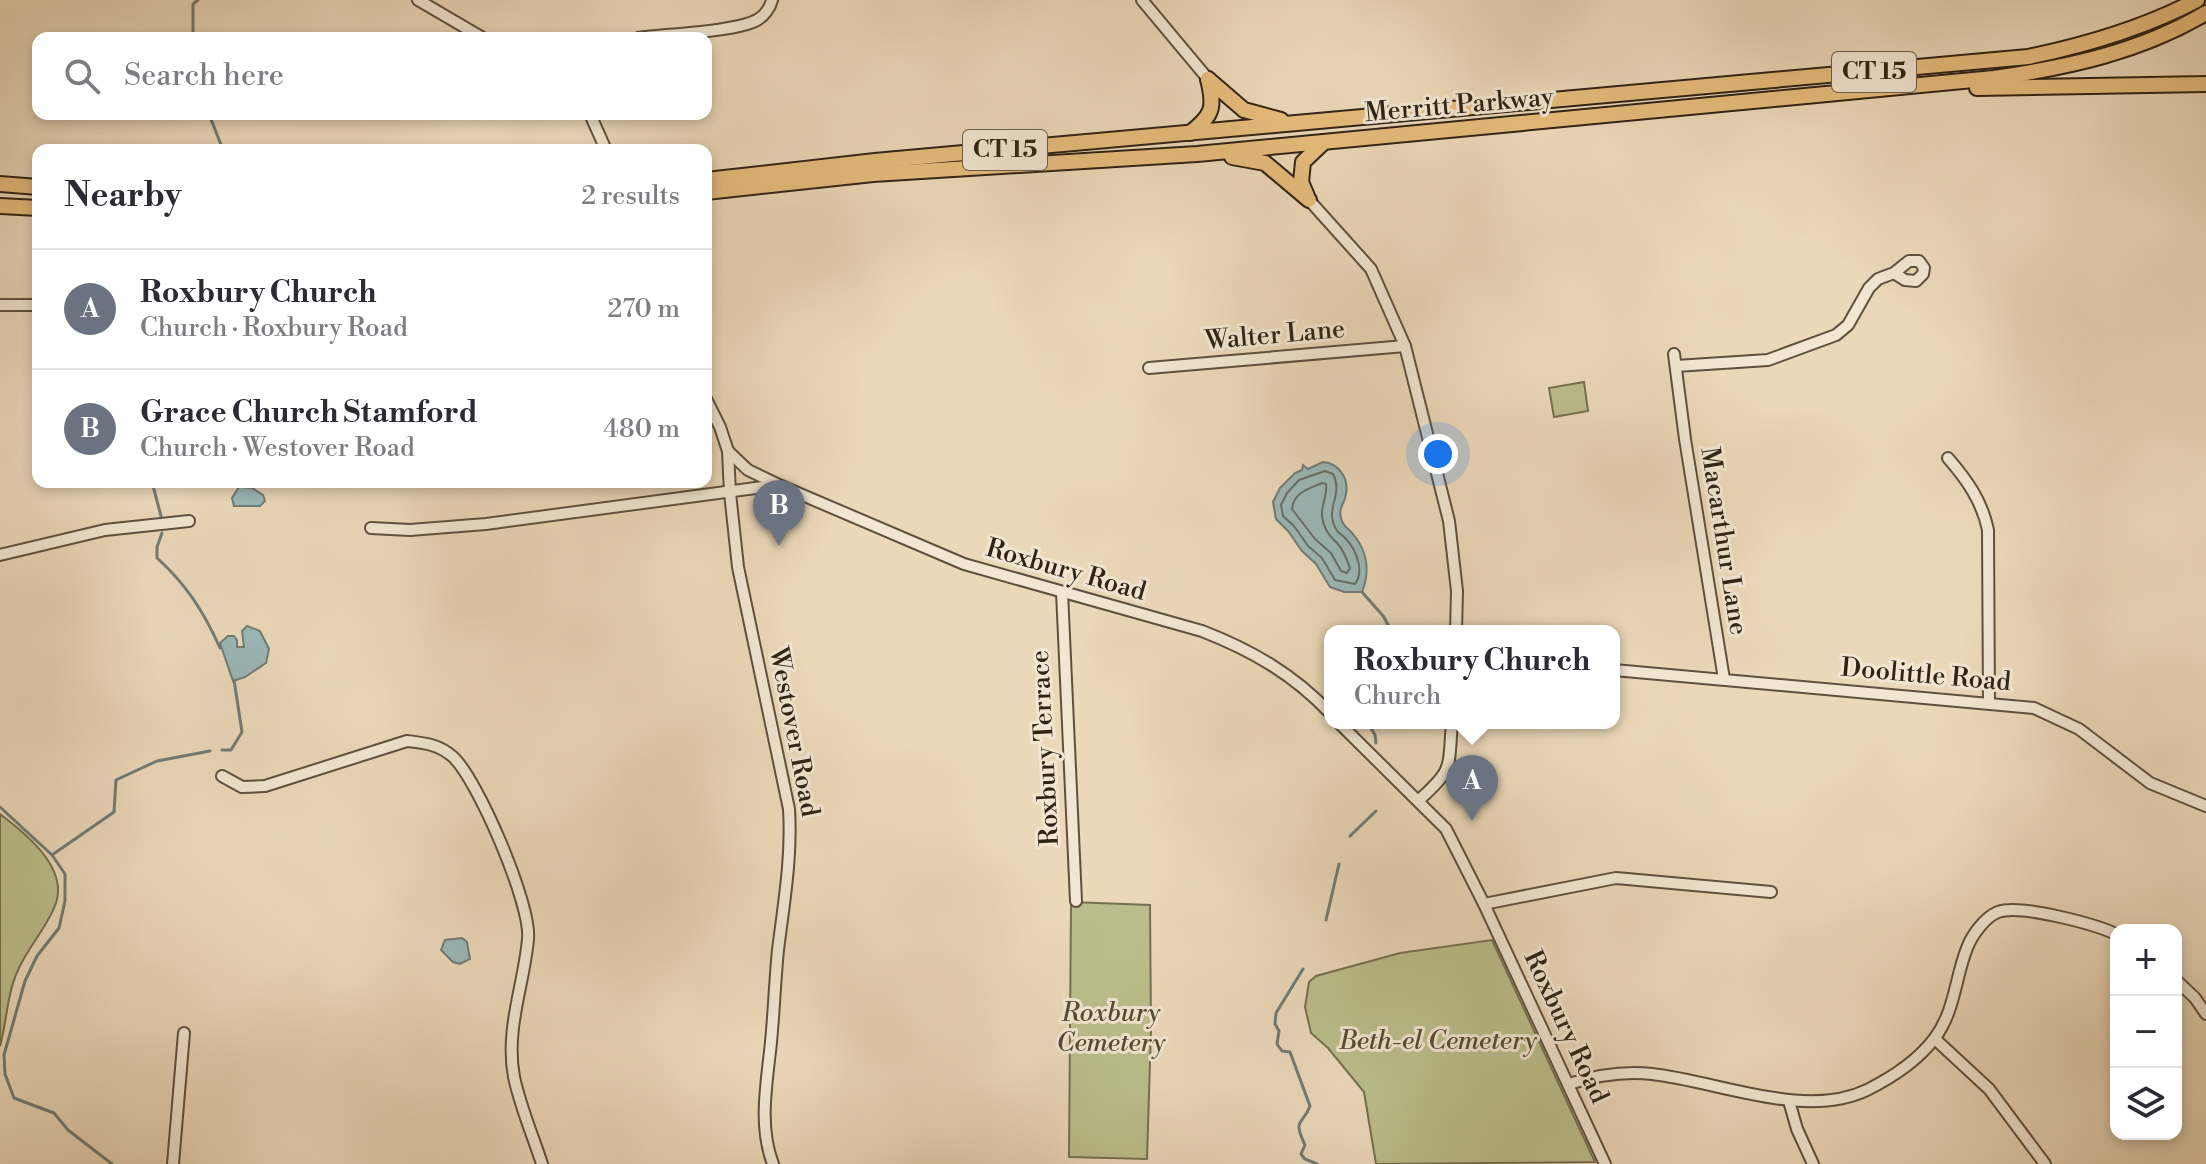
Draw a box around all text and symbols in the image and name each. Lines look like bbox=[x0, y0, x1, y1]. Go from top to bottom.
search box bbox=[32, 32, 712, 120]
road number: CT 15 bbox=[1832, 52, 1916, 92]
icon: search bbox=[60, 54, 104, 98]
text: Search here bbox=[124, 57, 284, 95]
street label: Merritt Parkway bbox=[1363, 81, 1555, 129]
road number: CT 15 bbox=[963, 130, 1047, 170]
text: Nearby bbox=[64, 175, 182, 217]
text: 2 results bbox=[581, 180, 680, 212]
text: Roxbury Church bbox=[140, 274, 377, 312]
text: A bbox=[81, 293, 99, 325]
text: 270 m bbox=[607, 293, 680, 325]
text: Church · Roxbury Road bbox=[140, 312, 408, 344]
street label: Walter Lane bbox=[1203, 313, 1346, 357]
text: Grace Church Stamford bbox=[140, 394, 478, 432]
text: B bbox=[80, 413, 100, 445]
text: 480 m bbox=[603, 413, 680, 445]
text: Church · Westover Road bbox=[140, 432, 415, 464]
your location bbox=[1418, 434, 1458, 474]
street label: Macarthur Lane bbox=[1693, 445, 1755, 637]
pin: B bbox=[753, 480, 805, 546]
street label: Roxbury Road bbox=[982, 532, 1150, 608]
popup bbox=[1324, 625, 1620, 729]
text: Roxbury Church bbox=[1354, 642, 1590, 680]
street label: Westover Road bbox=[762, 643, 826, 820]
street label: Roxbury Terrace bbox=[1024, 649, 1066, 847]
street label: Doolittle Road bbox=[1840, 652, 2013, 698]
text: Church bbox=[1354, 680, 1441, 712]
pin: A bbox=[1446, 755, 1498, 821]
map controls bbox=[2110, 924, 2182, 1140]
button: + bbox=[2110, 924, 2182, 996]
street label: Roxbury Road bbox=[1517, 945, 1615, 1109]
button: − bbox=[2110, 996, 2182, 1068]
park label: Roxbury Cemetery bbox=[1057, 997, 1166, 1059]
park label: Beth-el Cemetery bbox=[1338, 1025, 1537, 1057]
button: layers bbox=[2110, 1068, 2182, 1140]

